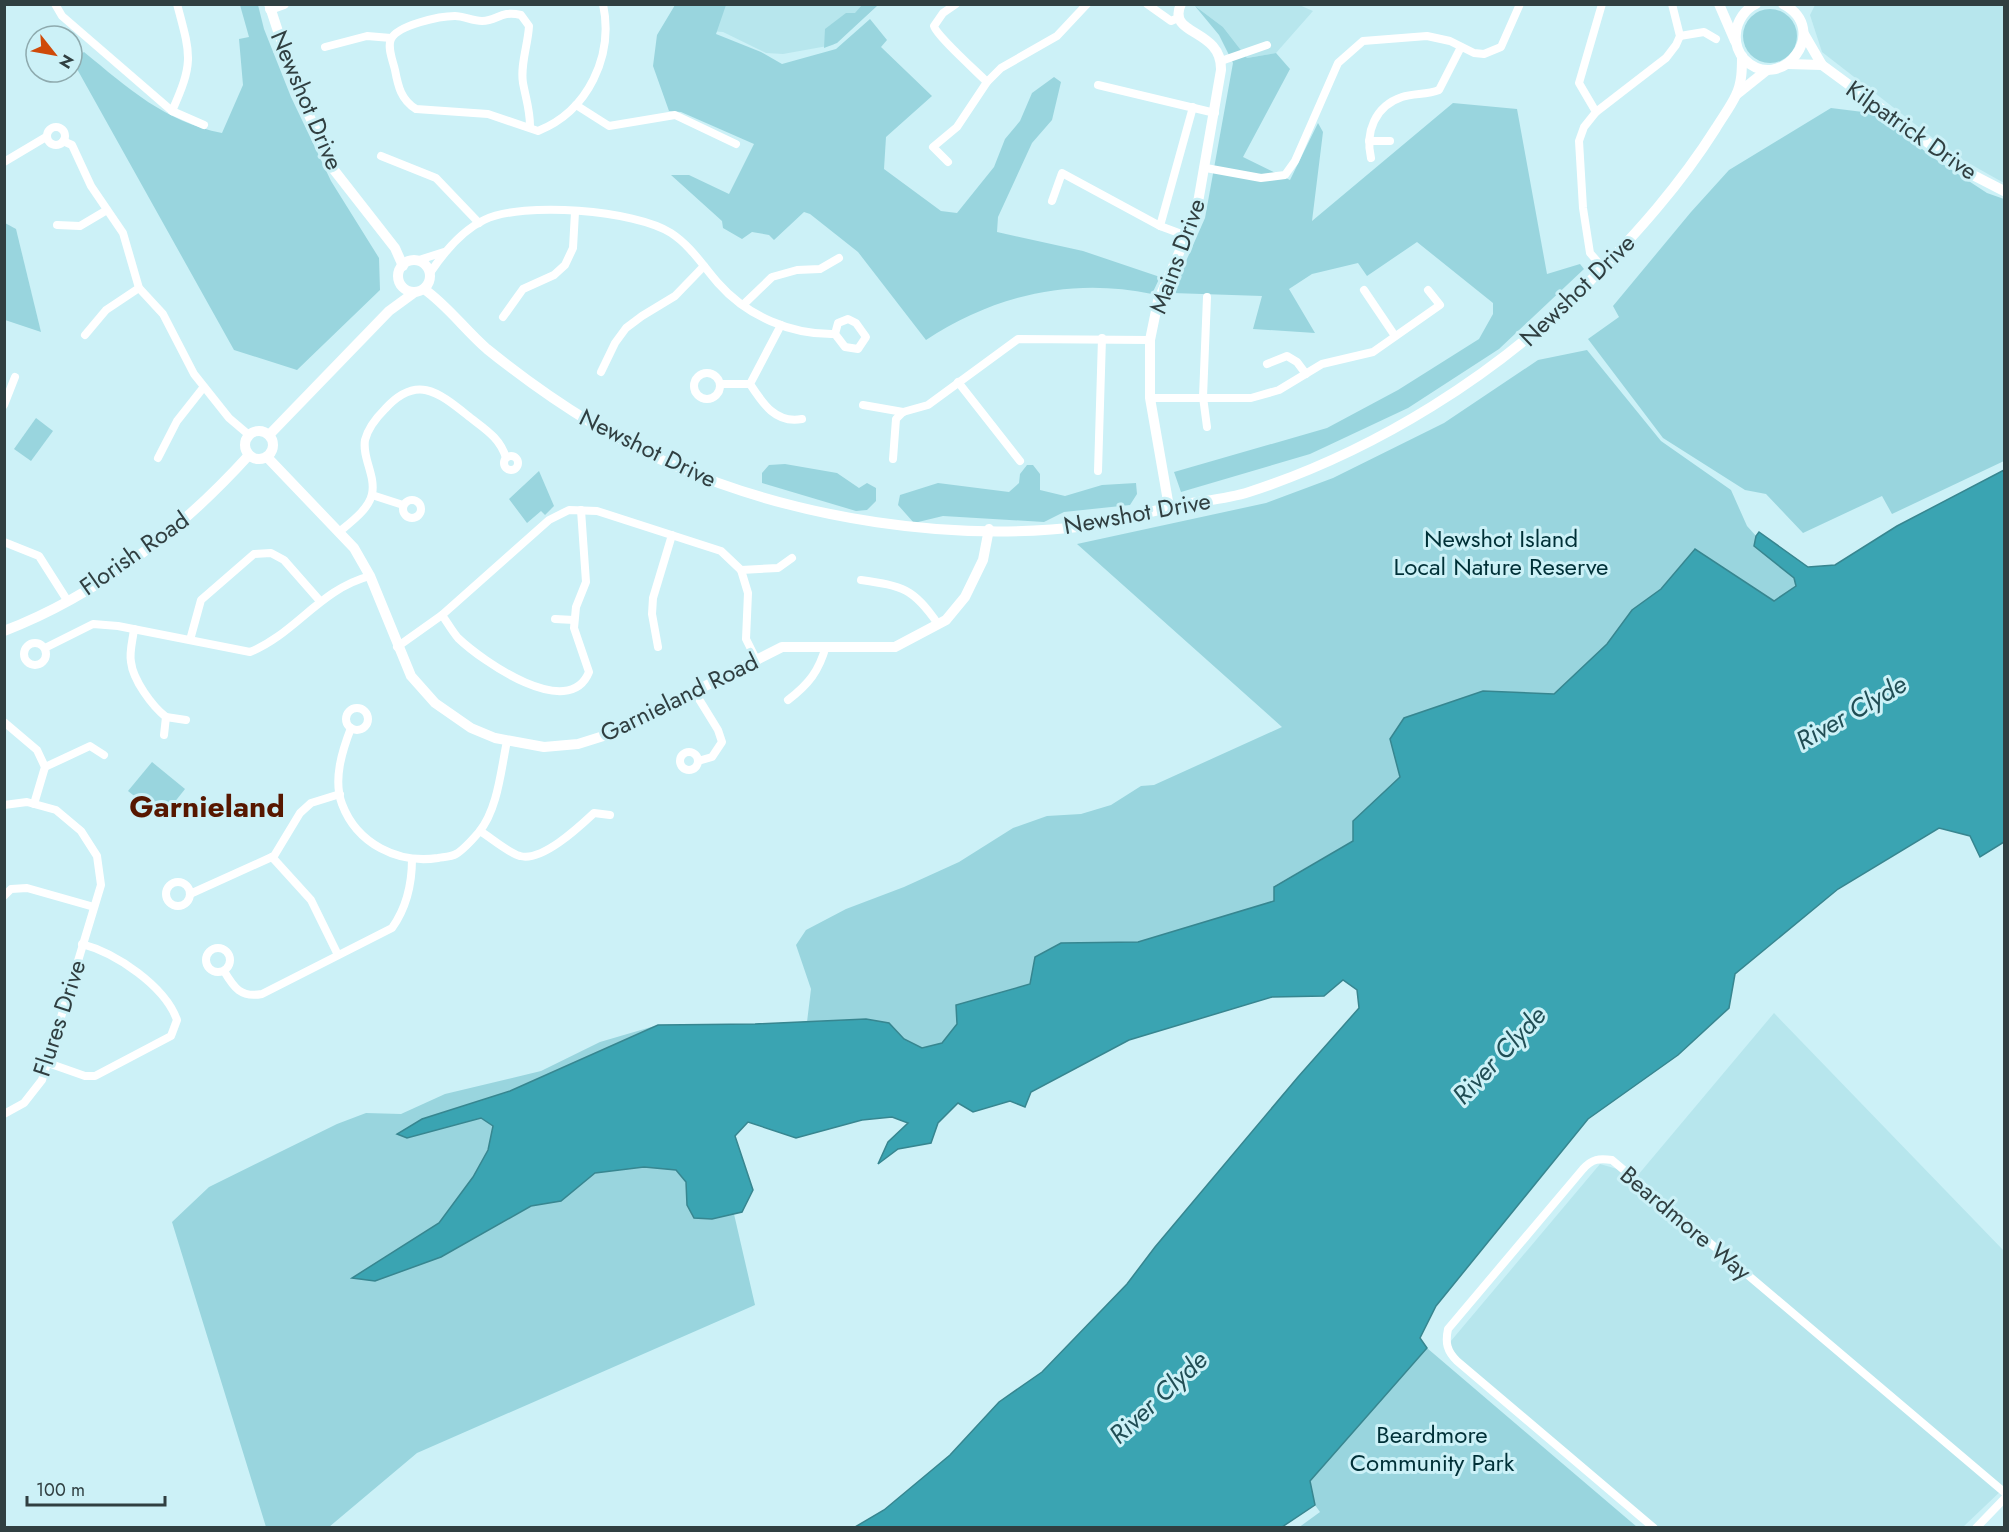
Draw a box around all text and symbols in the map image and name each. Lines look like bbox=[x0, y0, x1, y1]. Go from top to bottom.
north arrow bbox=[24, 24, 84, 84]
street label: Newshot Drive bbox=[262, 25, 352, 175]
text: N bbox=[53, 50, 80, 73]
street label: Kilpatrick Drive bbox=[1839, 72, 1985, 188]
street label: Mains Drive bbox=[1140, 194, 1214, 318]
street label: Newshot Drive bbox=[1511, 226, 1643, 354]
street label: Newshot Drive bbox=[574, 400, 722, 496]
street label: Newshot Drive bbox=[1061, 483, 1213, 543]
street label: Florish Road bbox=[72, 502, 196, 604]
park label: Newshot Island Local Nature Reserve bbox=[1394, 521, 1608, 584]
street label: Garnieland Road bbox=[594, 644, 764, 750]
water label: River Clyde bbox=[1788, 665, 1914, 759]
district label: Garnieland bbox=[129, 785, 285, 828]
street label: Flures Drive bbox=[24, 955, 94, 1081]
water label: River Clyde bbox=[1443, 997, 1555, 1113]
street label: Beardmore Way bbox=[1613, 1158, 1760, 1289]
water label: River Clyde bbox=[1100, 1341, 1216, 1453]
park label: Beardmore Community Park bbox=[1350, 1417, 1515, 1480]
scale bar bbox=[27, 1469, 165, 1507]
text: 100 m bbox=[36, 1477, 85, 1503]

